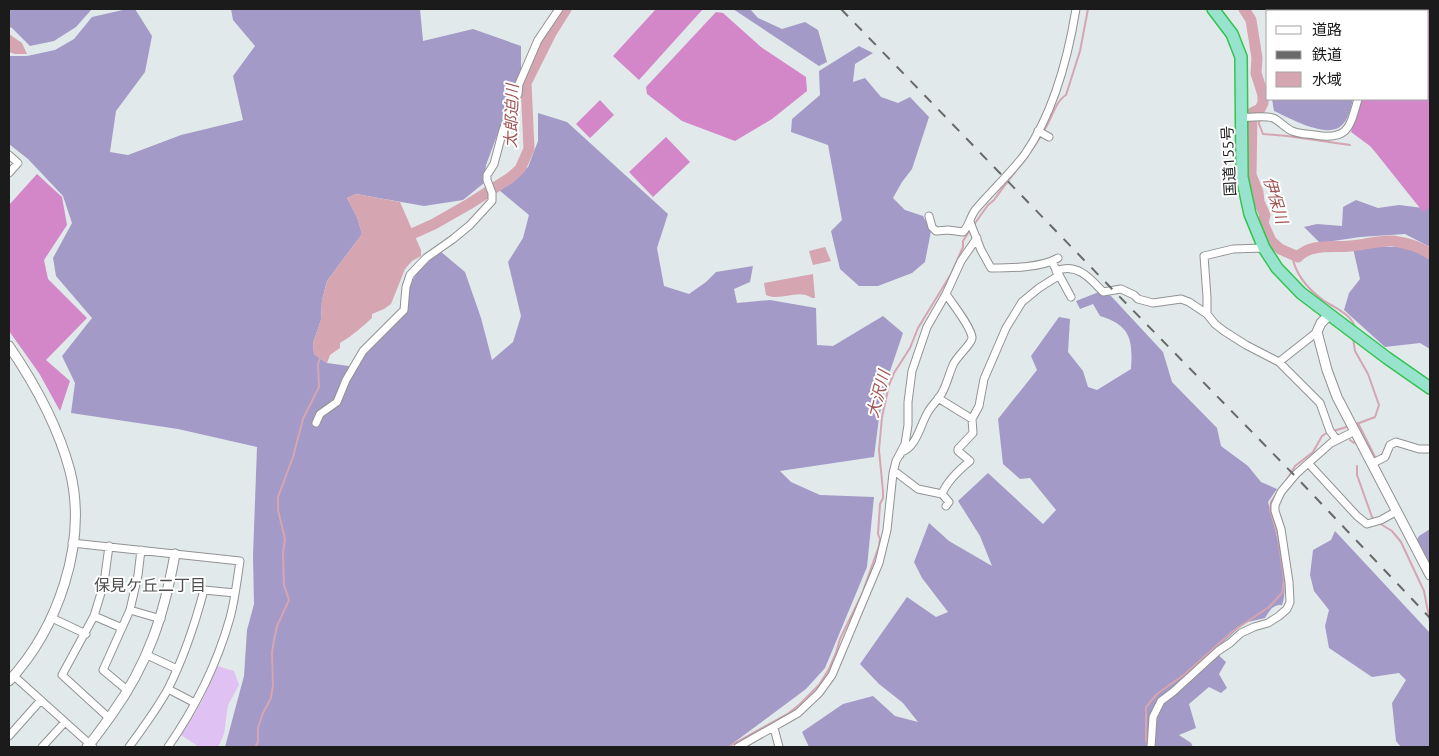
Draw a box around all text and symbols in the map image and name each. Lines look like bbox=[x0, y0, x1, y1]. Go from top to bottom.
legend bbox=[1266, 10, 1429, 100]
text: 道路 bbox=[1312, 21, 1342, 38]
text: 鉄道 bbox=[1312, 46, 1342, 63]
text: 水域 bbox=[1312, 71, 1342, 88]
water label: 太郎迫川 bbox=[501, 82, 521, 148]
street label: 国道155号 bbox=[1218, 125, 1239, 197]
water label: 伊保川 bbox=[1260, 174, 1292, 227]
water label: 大沢川 bbox=[863, 367, 893, 420]
district label: 保見ケ丘二丁目 bbox=[94, 576, 206, 594]

